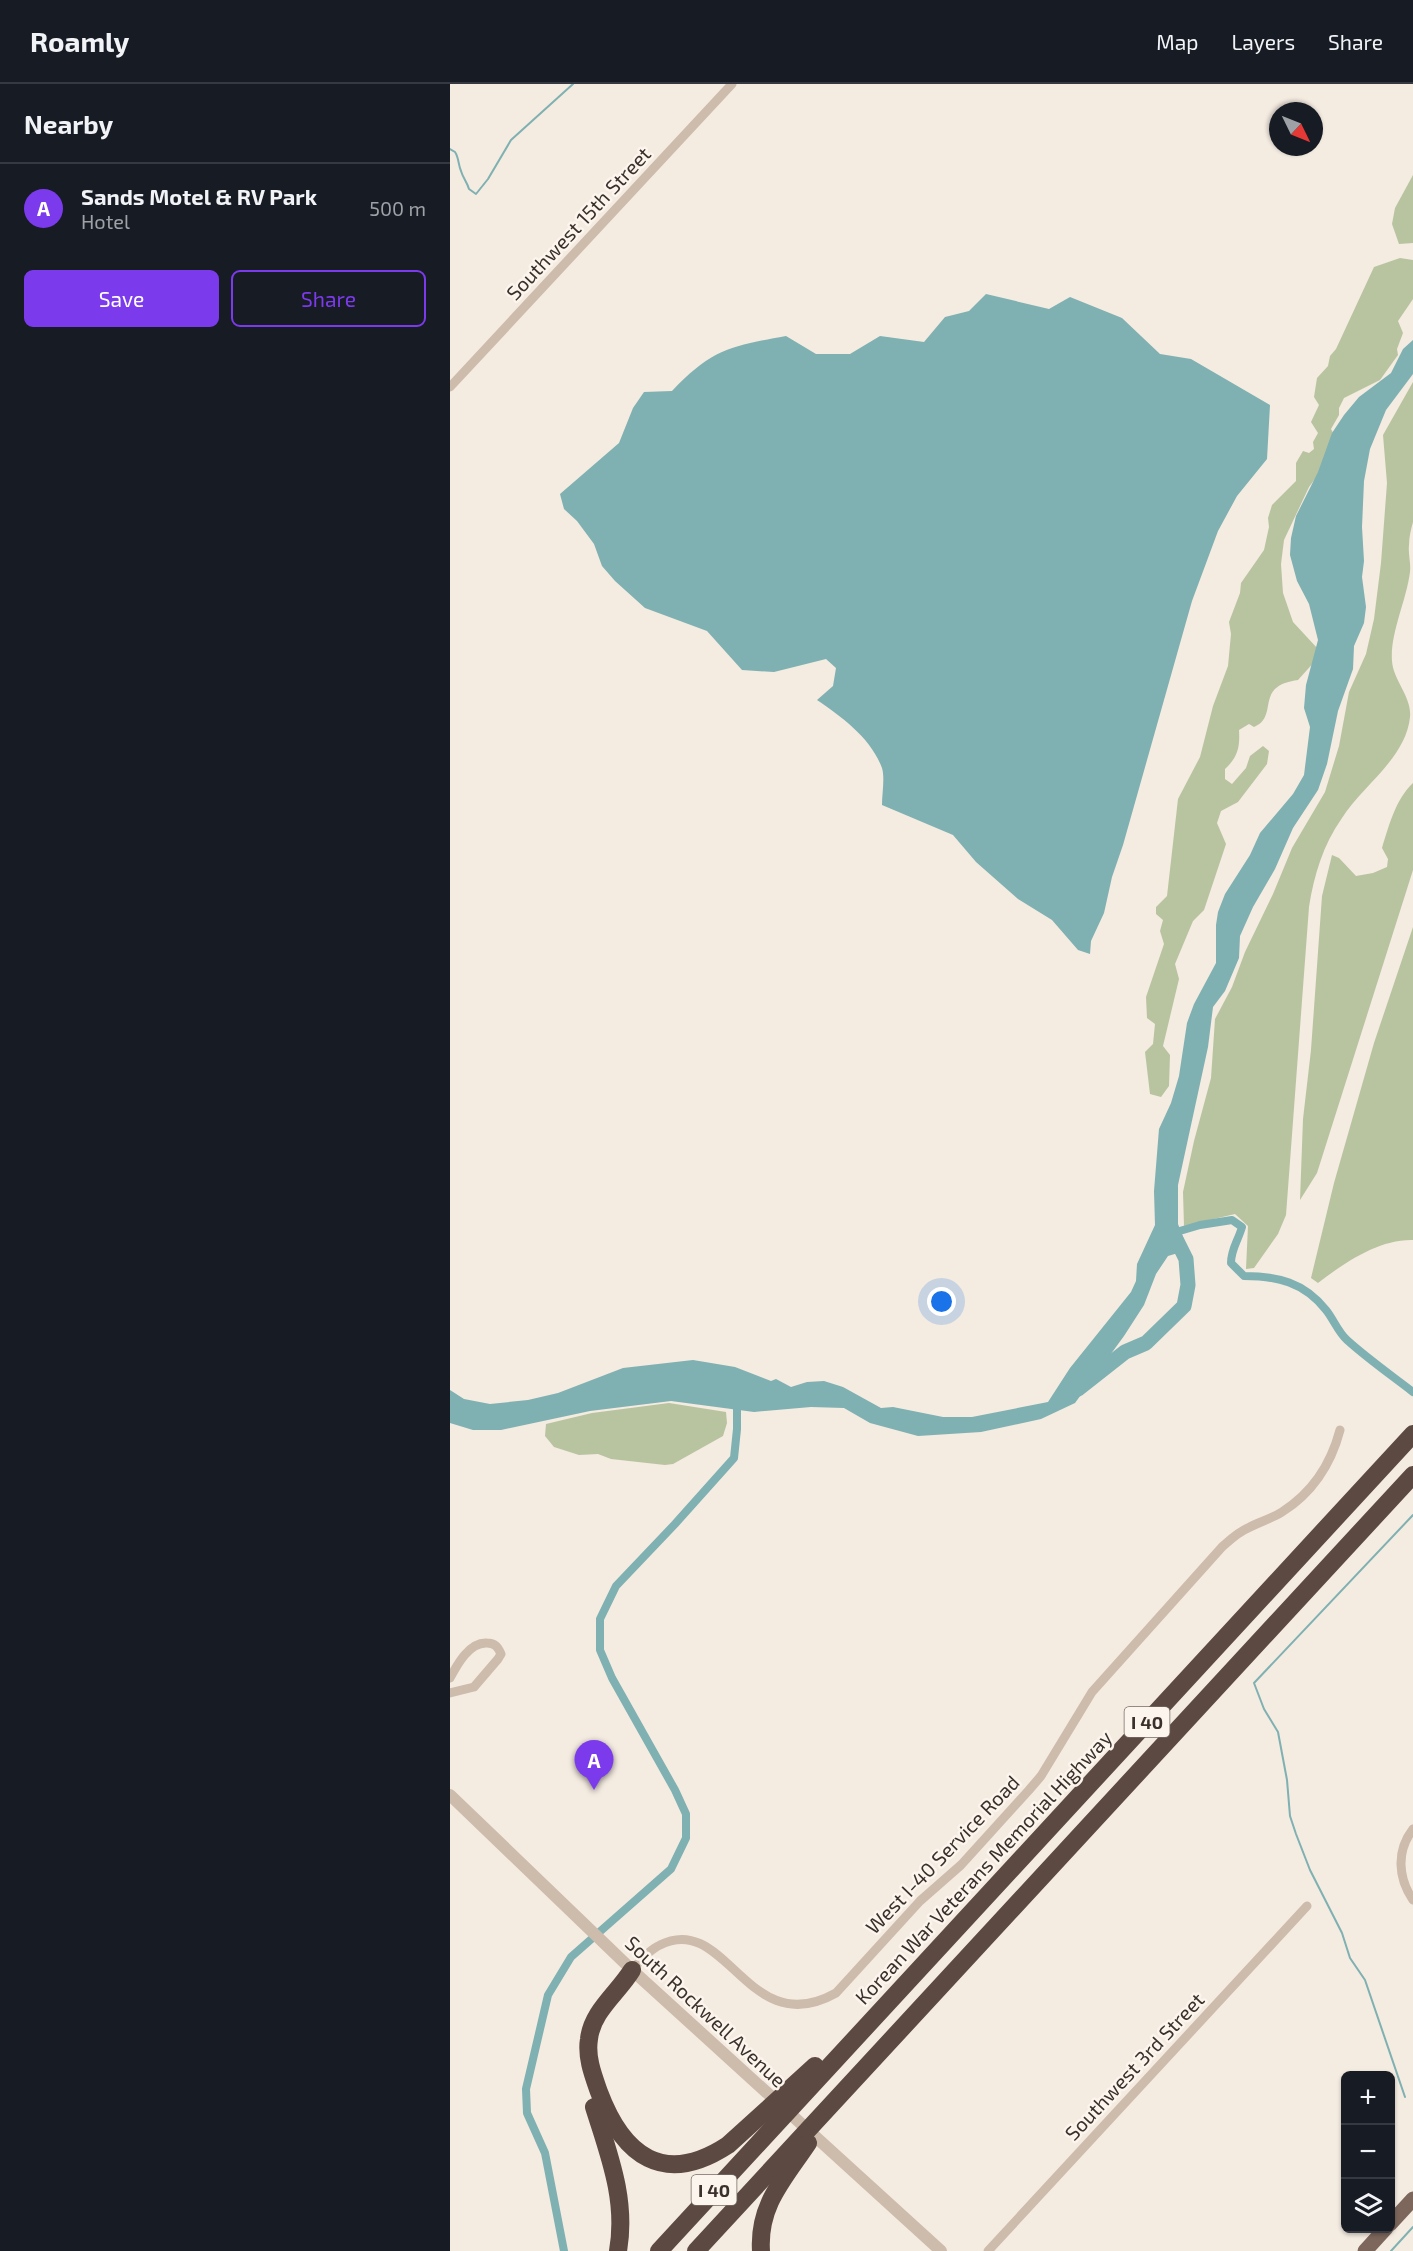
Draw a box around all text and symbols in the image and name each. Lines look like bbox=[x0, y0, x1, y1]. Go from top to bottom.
text: Roamly bbox=[30, 24, 129, 58]
text: Map bbox=[1156, 29, 1198, 54]
text: Layers bbox=[1231, 29, 1295, 54]
text: Share bbox=[1328, 29, 1383, 54]
north arrow bbox=[1269, 102, 1323, 156]
text: Nearby bbox=[24, 108, 113, 139]
street label: Southwest 15th Street bbox=[501, 141, 655, 305]
text: Sands Motel & RV Park bbox=[81, 183, 317, 209]
text: A bbox=[37, 196, 50, 220]
text: 500 m bbox=[369, 196, 426, 220]
text: Hotel bbox=[81, 209, 130, 233]
button: Save bbox=[24, 270, 219, 327]
button: Share bbox=[231, 270, 426, 327]
your location bbox=[927, 1287, 956, 1316]
road number: I 40 bbox=[1124, 1707, 1170, 1737]
street label: Korean War Veterans Memorial Highway bbox=[850, 1725, 1117, 2009]
pin: A bbox=[574, 1740, 614, 1790]
street label: West I-40 Service Road bbox=[860, 1770, 1024, 1938]
street label: South Rockwell Avenue bbox=[621, 1930, 791, 2092]
street label: Southwest 3rd Street bbox=[1059, 1987, 1209, 2145]
map controls bbox=[1341, 2071, 1395, 2233]
button: + bbox=[1341, 2071, 1395, 2125]
button: − bbox=[1341, 2125, 1395, 2179]
road number: I 40 bbox=[692, 2175, 736, 2205]
button: layers bbox=[1341, 2179, 1395, 2233]

